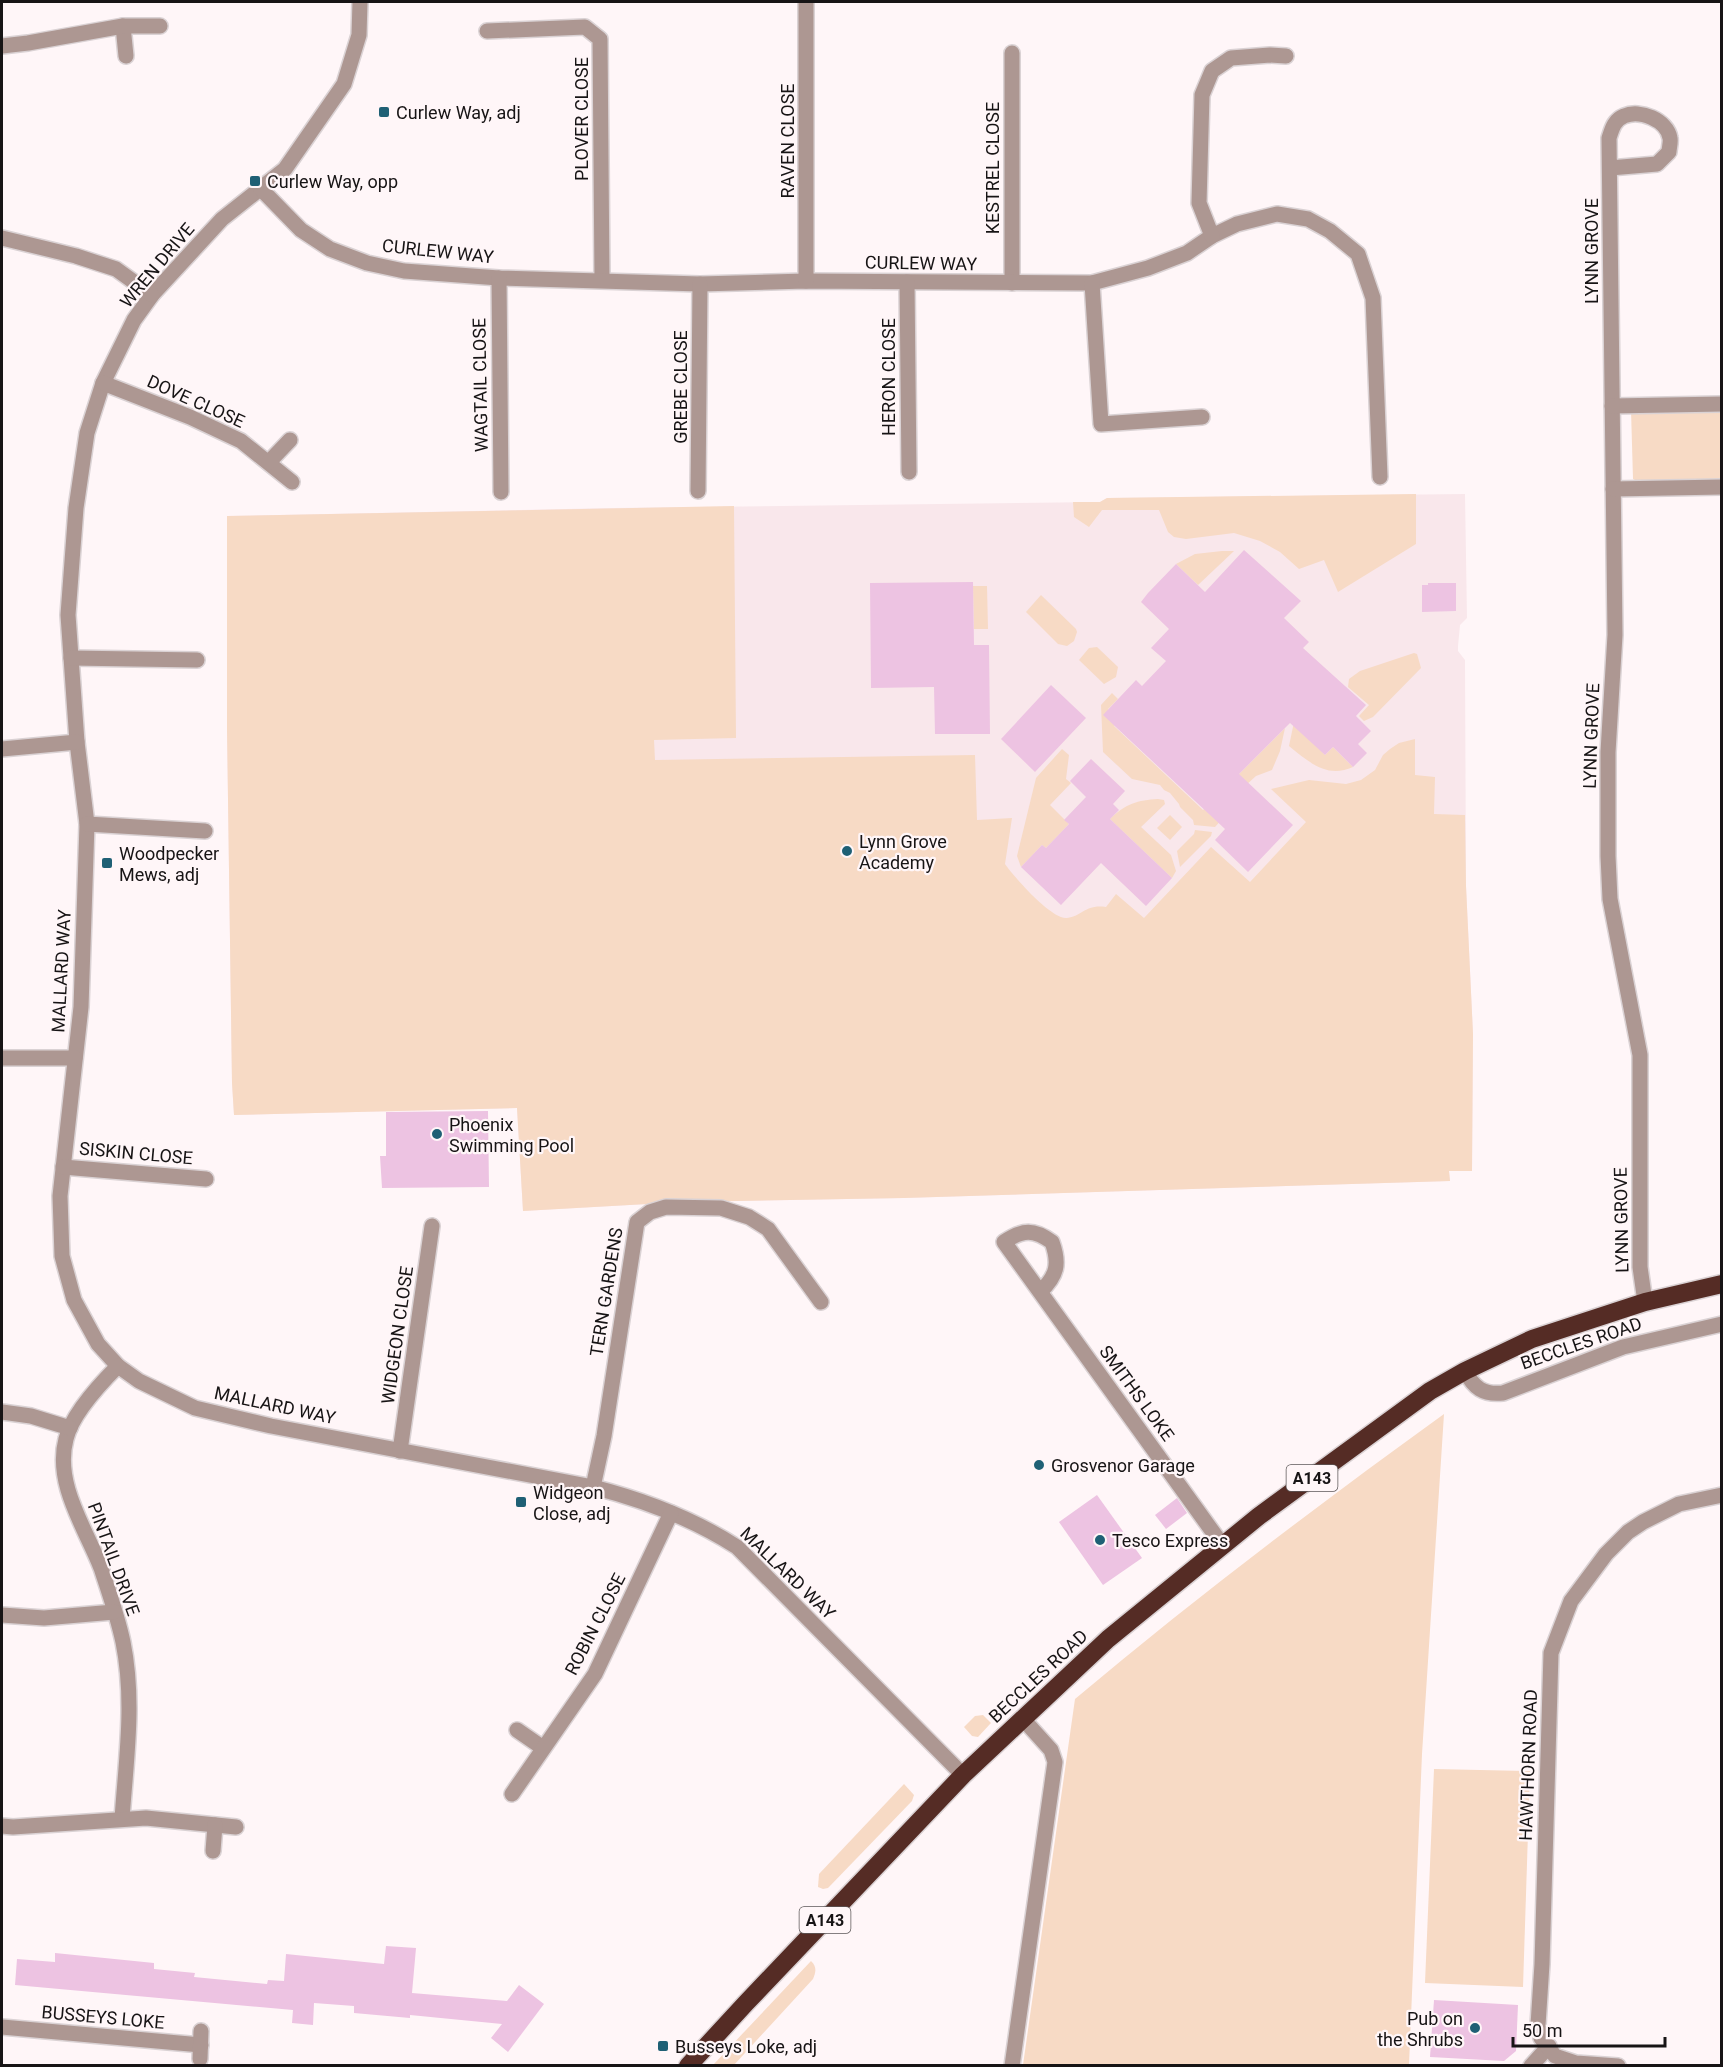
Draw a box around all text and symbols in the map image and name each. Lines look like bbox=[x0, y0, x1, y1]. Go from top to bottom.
street label: PLOVER CLOSE bbox=[571, 57, 592, 181]
street label: RAVEN CLOSE bbox=[777, 83, 798, 199]
place label: Curlew Way, adj bbox=[396, 102, 521, 123]
street label: KESTREL CLOSE bbox=[982, 102, 1003, 234]
marker: Curlew Way, adj bbox=[377, 105, 391, 119]
place label: Curlew Way, opp bbox=[267, 171, 398, 192]
marker: Curlew Way, opp bbox=[248, 174, 262, 188]
street label: LYNN GROVE bbox=[1581, 198, 1602, 304]
street label: WREN DRIVE bbox=[116, 218, 198, 312]
street label: CURLEW WAY bbox=[381, 235, 495, 267]
street label: CURLEW WAY bbox=[865, 252, 977, 274]
street label: WAGTAIL CLOSE bbox=[468, 318, 492, 452]
street label: HERON CLOSE bbox=[878, 318, 899, 436]
street label: GREBE CLOSE bbox=[670, 330, 691, 444]
street label: DOVE CLOSE bbox=[144, 370, 248, 432]
street label: LYNN GROVE bbox=[1579, 683, 1603, 789]
place label: Lynn Grove Academy bbox=[859, 831, 947, 873]
place label: Woodpecker Mews, adj bbox=[119, 843, 219, 885]
marker: Lynn Grove Academy bbox=[840, 844, 854, 858]
marker: Woodpecker Mews, adj bbox=[100, 856, 114, 870]
street label: MALLARD WAY bbox=[47, 909, 75, 1033]
place label: Phoenix Swimming Pool bbox=[449, 1114, 574, 1156]
marker: Phoenix Swimming Pool bbox=[430, 1127, 444, 1141]
street label: SISKIN CLOSE bbox=[78, 1138, 194, 1168]
street label: LYNN GROVE bbox=[1610, 1167, 1632, 1273]
street label: TERN GARDENS bbox=[585, 1226, 627, 1358]
street label: WIDGEON CLOSE bbox=[377, 1265, 417, 1405]
street label: BECCLES ROAD bbox=[1518, 1312, 1644, 1374]
street label: SMITHS LOKE bbox=[1095, 1341, 1179, 1445]
street label: MALLARD WAY bbox=[212, 1382, 338, 1428]
place label: Grosvenor Garage bbox=[1051, 1455, 1195, 1476]
marker: Grosvenor Garage bbox=[1032, 1458, 1046, 1472]
road number: A143 bbox=[1286, 1465, 1338, 1491]
place label: Widgeon Close, adj bbox=[533, 1482, 610, 1524]
marker: Widgeon Close, adj bbox=[514, 1495, 528, 1509]
street label: PINTAIL DRIVE bbox=[84, 1499, 144, 1619]
street label: MALLARD WAY bbox=[736, 1523, 840, 1624]
place label: Tesco Express bbox=[1112, 1530, 1228, 1551]
marker: Tesco Express bbox=[1093, 1533, 1107, 1547]
street label: ROBIN CLOSE bbox=[560, 1570, 630, 1678]
street label: BECCLES ROAD bbox=[984, 1625, 1092, 1727]
street label: HAWTHORN ROAD bbox=[1515, 1689, 1541, 1841]
road number: A143 bbox=[800, 1907, 850, 1933]
street label: BUSSEYS LOKE bbox=[41, 2001, 165, 2033]
place label: Pub on the Shrubs bbox=[1377, 2008, 1463, 2050]
scale bar bbox=[1513, 2010, 1664, 2048]
text: 50 m bbox=[1522, 2020, 1562, 2041]
marker: Pub on the Shrubs bbox=[1468, 2021, 1482, 2035]
place label: Busseys Loke, adj bbox=[675, 2036, 817, 2057]
marker: Busseys Loke, adj bbox=[656, 2039, 670, 2053]

